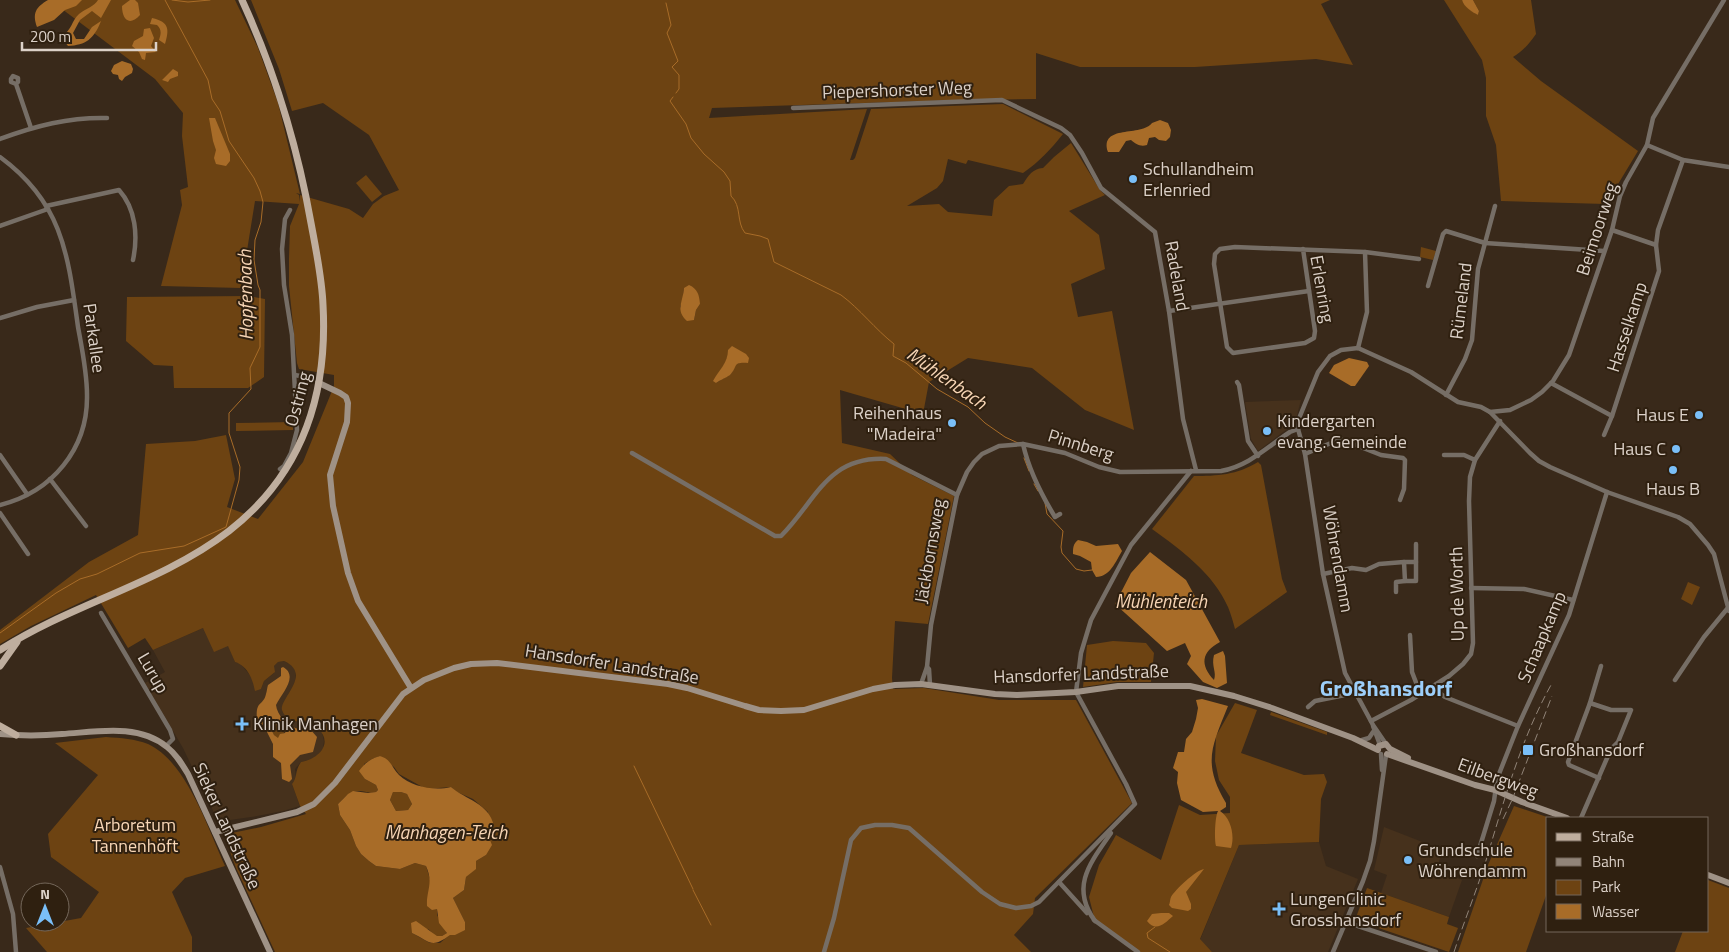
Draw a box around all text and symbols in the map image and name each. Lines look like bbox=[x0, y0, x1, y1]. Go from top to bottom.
scale bar bbox=[22, 20, 156, 52]
text: 200 m bbox=[30, 25, 71, 48]
street label: Piepershorster Weg bbox=[821, 73, 973, 106]
place label: Schullandheim Erlenried bbox=[1143, 155, 1254, 203]
marker: Schullandheim Erlenried bbox=[1127, 173, 1139, 185]
street label: Beimoorweg bbox=[1569, 179, 1624, 279]
street label: Radeland bbox=[1158, 239, 1197, 313]
water label: Hopfenbach bbox=[229, 249, 260, 341]
street label: Erlenring bbox=[1303, 253, 1342, 325]
street label: Rümeland bbox=[1442, 261, 1479, 341]
street label: Hasselkamp bbox=[1599, 278, 1654, 375]
street label: Parkallee bbox=[76, 301, 113, 374]
water label: Mühlenbach bbox=[901, 339, 994, 416]
street label: Ostring bbox=[277, 368, 318, 429]
place label: Reihenhaus "Madeira" bbox=[853, 399, 942, 447]
place label: Haus E bbox=[1636, 401, 1689, 428]
place label: Kindergarten evang. Gemeinde bbox=[1277, 407, 1407, 455]
marker: Haus E bbox=[1693, 409, 1705, 421]
marker: Reihenhaus "Madeira" bbox=[946, 417, 958, 429]
street label: Pinnberg bbox=[1045, 422, 1118, 467]
marker: Kindergarten evang. Gemeinde bbox=[1261, 425, 1273, 437]
place label: Haus C bbox=[1613, 435, 1666, 462]
marker: Haus C bbox=[1670, 443, 1682, 455]
marker: Haus B bbox=[1667, 464, 1679, 476]
place label: Haus B bbox=[1646, 475, 1700, 502]
street label: Jäckbornsweg bbox=[907, 496, 952, 605]
street label: Wöhrendamm bbox=[1316, 503, 1361, 615]
street label: Up de Worth bbox=[1442, 546, 1471, 642]
water label: Mühlenteich bbox=[1115, 586, 1207, 615]
street label: Schaapkamp bbox=[1510, 587, 1573, 687]
street label: Hansdorfer Landstraße bbox=[523, 636, 701, 691]
street label: Lurup bbox=[131, 647, 176, 698]
street label: Hansdorfer Landstraße bbox=[993, 657, 1169, 690]
district label: Großhansdorf bbox=[1320, 671, 1452, 705]
place label: Klinik Manhagen bbox=[253, 710, 378, 737]
marker: Klinik Manhagen bbox=[235, 717, 249, 731]
place label: Großhansdorf bbox=[1539, 736, 1644, 763]
marker: Großhansdorf bbox=[1521, 743, 1535, 757]
street label: Eilbergweg bbox=[1454, 750, 1542, 805]
street label: Sieker Landstraße bbox=[186, 758, 269, 893]
park label: Arboretum Tannenhöft bbox=[92, 811, 179, 859]
water label: Manhagen-Teich bbox=[385, 817, 508, 846]
legend bbox=[1546, 817, 1709, 932]
text: Straße bbox=[1592, 825, 1634, 848]
place label: Grundschule Wöhrendamm bbox=[1418, 836, 1526, 884]
text: Bahn bbox=[1592, 850, 1625, 873]
marker: Grundschule Wöhrendamm bbox=[1402, 854, 1414, 866]
text: Park bbox=[1592, 875, 1621, 898]
north arrow bbox=[20, 882, 70, 932]
text: N bbox=[40, 883, 50, 904]
place label: LungenClinic Grosshansdorf bbox=[1290, 885, 1401, 933]
text: Wasser bbox=[1592, 900, 1639, 923]
marker: LungenClinic Grosshansdorf bbox=[1272, 902, 1286, 916]

